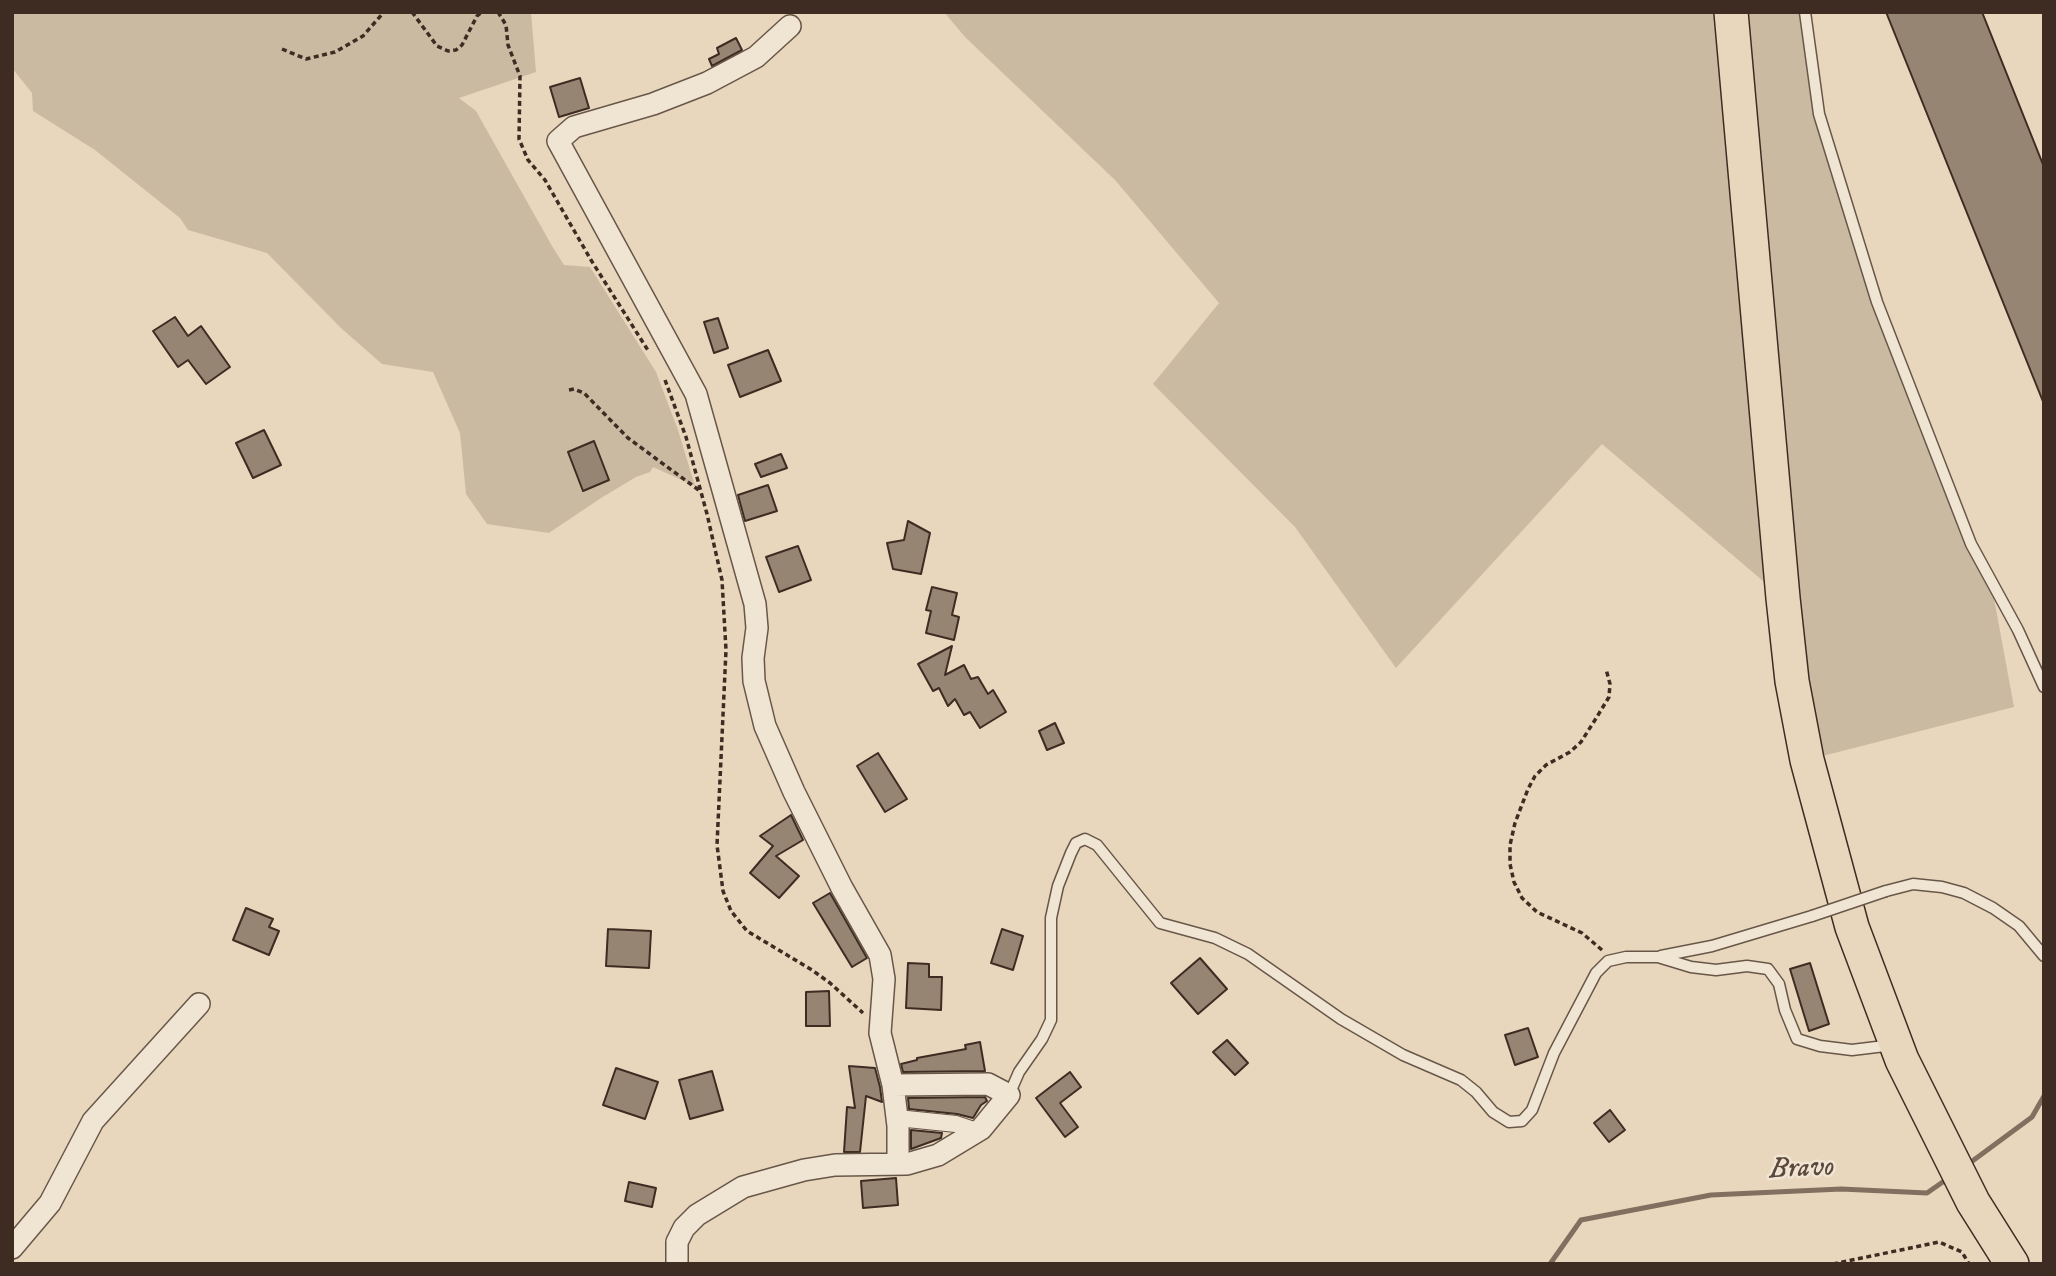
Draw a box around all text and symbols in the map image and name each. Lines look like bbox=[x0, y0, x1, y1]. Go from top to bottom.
water label: Bravo bbox=[1769, 1152, 1835, 1188]

